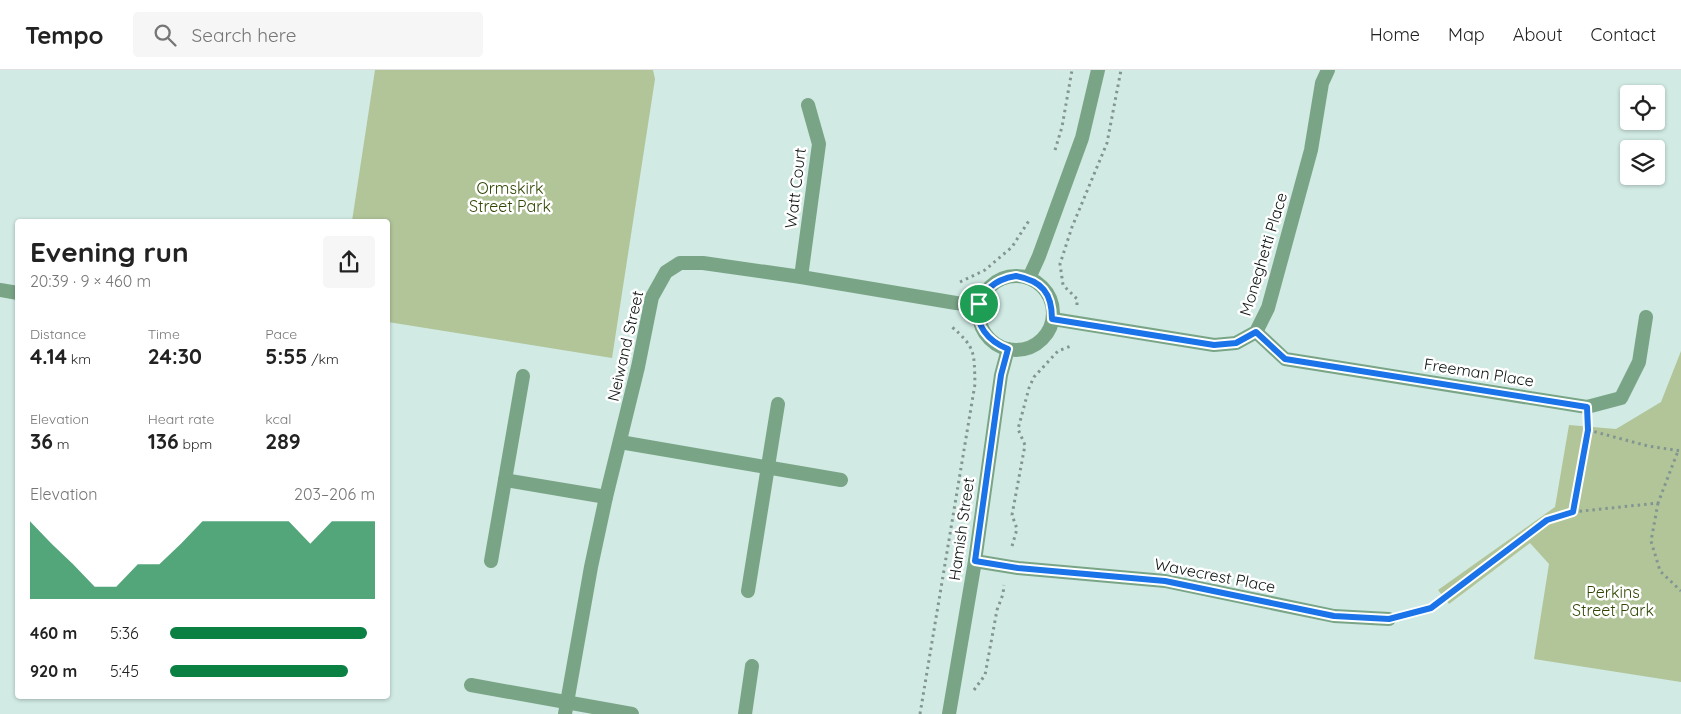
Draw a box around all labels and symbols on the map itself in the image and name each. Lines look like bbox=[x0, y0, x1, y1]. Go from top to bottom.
street label: Watt Court bbox=[780, 147, 810, 229]
park label: Ormskirk Street Park bbox=[469, 178, 551, 216]
street label: Moneghetti Place bbox=[1235, 190, 1291, 318]
pin bbox=[958, 283, 1000, 325]
street label: Neiwand Street bbox=[603, 289, 647, 403]
street label: Freeman Place bbox=[1423, 353, 1535, 391]
street label: Hamish Street bbox=[944, 476, 978, 582]
street label: Wavecrest Place bbox=[1153, 553, 1277, 597]
park label: Perkins Street Park bbox=[1572, 582, 1654, 620]

